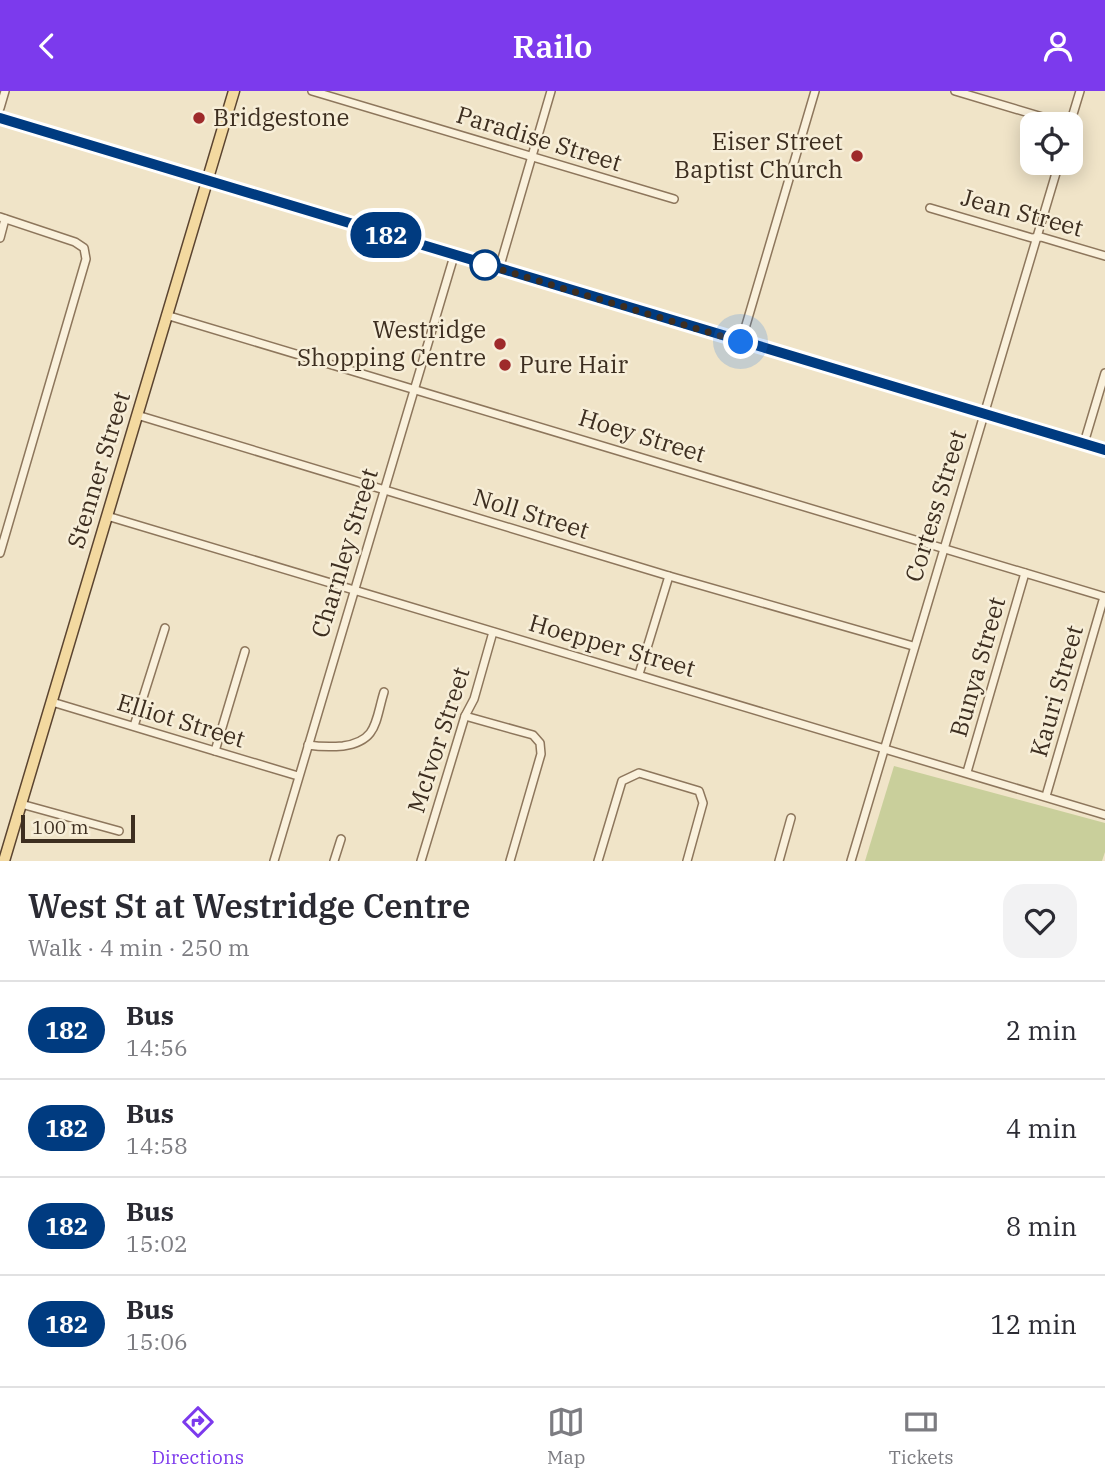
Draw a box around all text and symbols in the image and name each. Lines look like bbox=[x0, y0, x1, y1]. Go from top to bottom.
text: Railo bbox=[513, 25, 592, 67]
icon: back bbox=[28, 27, 66, 65]
icon: person bbox=[1039, 27, 1077, 65]
street label: Paradise Street bbox=[453, 98, 626, 178]
place label: Bridgestone bbox=[213, 101, 349, 133]
marker: Bridgestone bbox=[191, 110, 207, 126]
map controls bbox=[1020, 112, 1083, 175]
button: locate bbox=[1020, 112, 1083, 175]
place label: Eiser Street Baptist Church bbox=[674, 125, 843, 185]
marker: Eiser Street Baptist Church bbox=[849, 148, 865, 164]
street label: Jean Street bbox=[958, 180, 1087, 244]
line badge: 182 bbox=[346, 212, 426, 258]
text: 182 bbox=[364, 219, 408, 251]
unlabelled marker bbox=[470, 250, 500, 280]
place label: Westridge Shopping Centre bbox=[297, 313, 486, 373]
your location bbox=[723, 324, 758, 359]
marker: Westridge Shopping Centre bbox=[492, 336, 508, 352]
place label: Pure Hair bbox=[519, 348, 628, 380]
marker: Pure Hair bbox=[497, 357, 513, 373]
street label: Stenner Street bbox=[59, 387, 137, 552]
street label: Hoey Street bbox=[575, 401, 710, 470]
street label: Cortess Street bbox=[897, 426, 973, 586]
street label: Charnley Street bbox=[303, 464, 385, 641]
street label: Noll Street bbox=[469, 480, 593, 546]
street label: Bunya Street bbox=[942, 593, 1012, 740]
street label: Hoepper Street bbox=[525, 606, 699, 684]
street label: Kauri Street bbox=[1022, 621, 1090, 760]
street label: McIvor Street bbox=[399, 663, 477, 817]
street label: Elliot Street bbox=[113, 685, 249, 755]
scale bar bbox=[21, 812, 135, 844]
text: 100 m bbox=[32, 815, 89, 839]
text: West St at Westridge Centre bbox=[28, 884, 470, 927]
button: heart bbox=[1003, 884, 1077, 958]
text: Walk · 4 min · 250 m bbox=[28, 932, 250, 962]
text: Bus bbox=[126, 998, 174, 1032]
text: 2 min bbox=[1006, 1013, 1077, 1047]
text: 182 bbox=[45, 1014, 88, 1046]
text: 14:56 bbox=[126, 1032, 188, 1062]
text: Bus bbox=[126, 1096, 174, 1130]
text: 4 min bbox=[1006, 1111, 1077, 1145]
text: 182 bbox=[45, 1112, 88, 1144]
text: 14:58 bbox=[126, 1130, 188, 1160]
text: Bus bbox=[126, 1194, 174, 1228]
text: 8 min bbox=[1006, 1209, 1077, 1243]
text: 182 bbox=[45, 1210, 88, 1242]
text: 15:02 bbox=[126, 1228, 188, 1258]
text: Bus bbox=[126, 1292, 174, 1326]
text: 12 min bbox=[990, 1307, 1077, 1341]
text: 182 bbox=[45, 1308, 88, 1340]
text: 15:06 bbox=[126, 1326, 188, 1356]
tab: Directions bbox=[151, 1403, 244, 1469]
tab: Map bbox=[547, 1403, 586, 1469]
tab: Tickets bbox=[888, 1403, 954, 1469]

